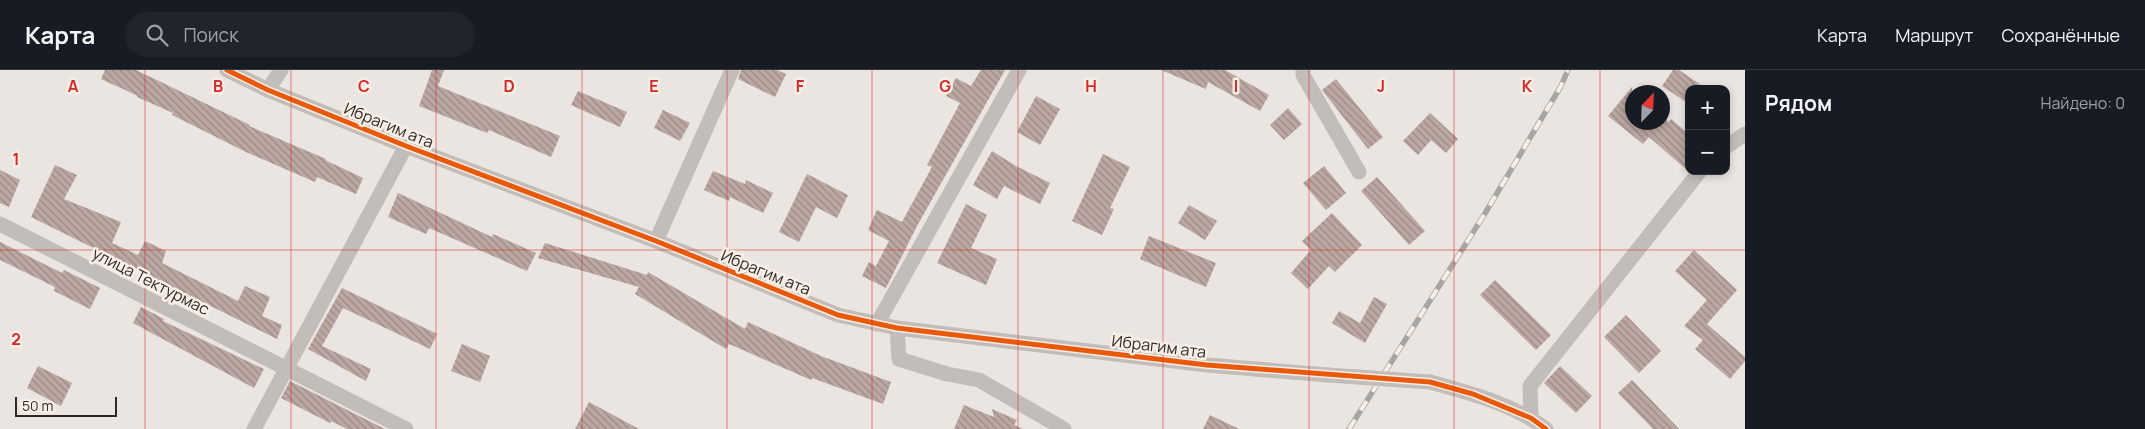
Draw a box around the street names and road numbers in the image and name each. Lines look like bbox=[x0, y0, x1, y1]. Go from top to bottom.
street label: Ибрагим ата bbox=[341, 97, 437, 153]
street label: улица Тектурмас bbox=[89, 242, 214, 320]
street label: Ибрагим ата bbox=[718, 244, 814, 300]
street label: Ибрагим ата bbox=[1111, 329, 1207, 363]

